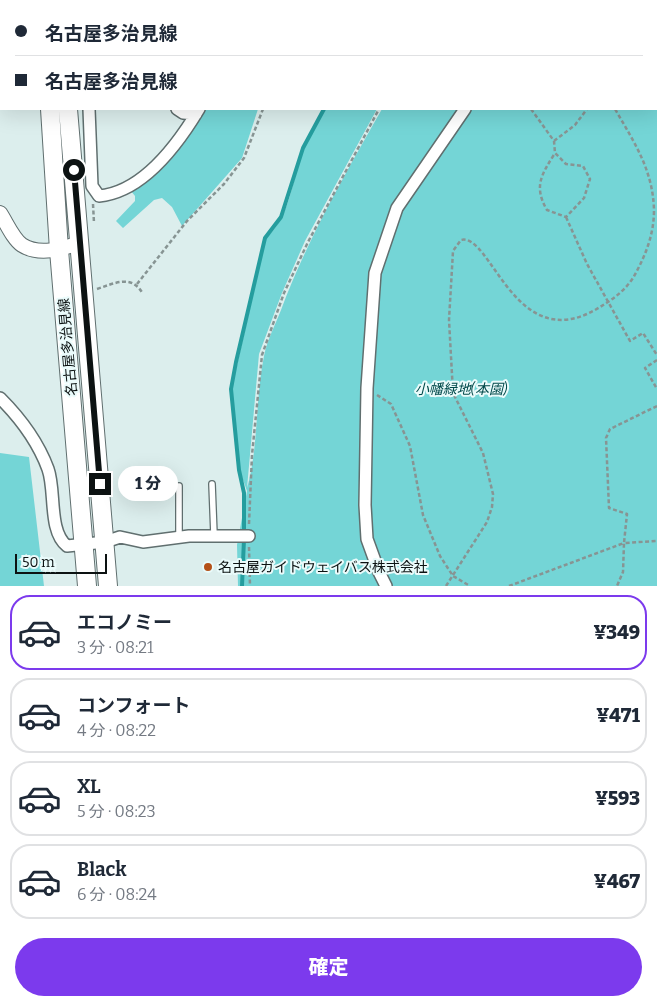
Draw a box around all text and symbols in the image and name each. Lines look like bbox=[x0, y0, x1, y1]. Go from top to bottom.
text: 名古屋多治見線 bbox=[45, 22, 178, 45]
text: 名古屋多治見線 bbox=[45, 70, 178, 93]
route start bbox=[63, 159, 85, 181]
street label: 名古屋多治見線 bbox=[55, 297, 81, 397]
park label: 小幡緑地(本園) bbox=[415, 381, 508, 398]
callout: 1 分 bbox=[118, 466, 178, 502]
route end bbox=[89, 473, 111, 495]
text: 1 分 bbox=[135, 474, 161, 493]
scale bar bbox=[15, 551, 108, 574]
text: 50 m bbox=[22, 554, 55, 571]
place label: 名古屋ガイドウェイバス株式会社 bbox=[218, 559, 428, 576]
marker: 名古屋ガイドウェイバス株式会社 bbox=[202, 561, 214, 573]
icon: car bbox=[17, 610, 62, 655]
text: エコノミー bbox=[77, 611, 172, 634]
text: ¥349 bbox=[593, 621, 640, 644]
text: 3 分 · 08:21 bbox=[77, 638, 154, 657]
icon: car bbox=[17, 693, 62, 738]
text: コンフォート bbox=[77, 694, 190, 717]
text: ¥471 bbox=[596, 704, 640, 727]
text: 4 分 · 08:22 bbox=[77, 721, 156, 740]
text: XL bbox=[77, 775, 101, 798]
icon: car bbox=[17, 776, 62, 821]
text: ¥593 bbox=[595, 787, 640, 810]
text: 5 分 · 08:23 bbox=[77, 802, 156, 821]
text: Black bbox=[77, 858, 127, 881]
icon: car bbox=[17, 859, 62, 904]
text: ¥467 bbox=[594, 870, 640, 893]
text: 6 分 · 08:24 bbox=[77, 885, 157, 904]
button: 確定 bbox=[15, 938, 642, 996]

